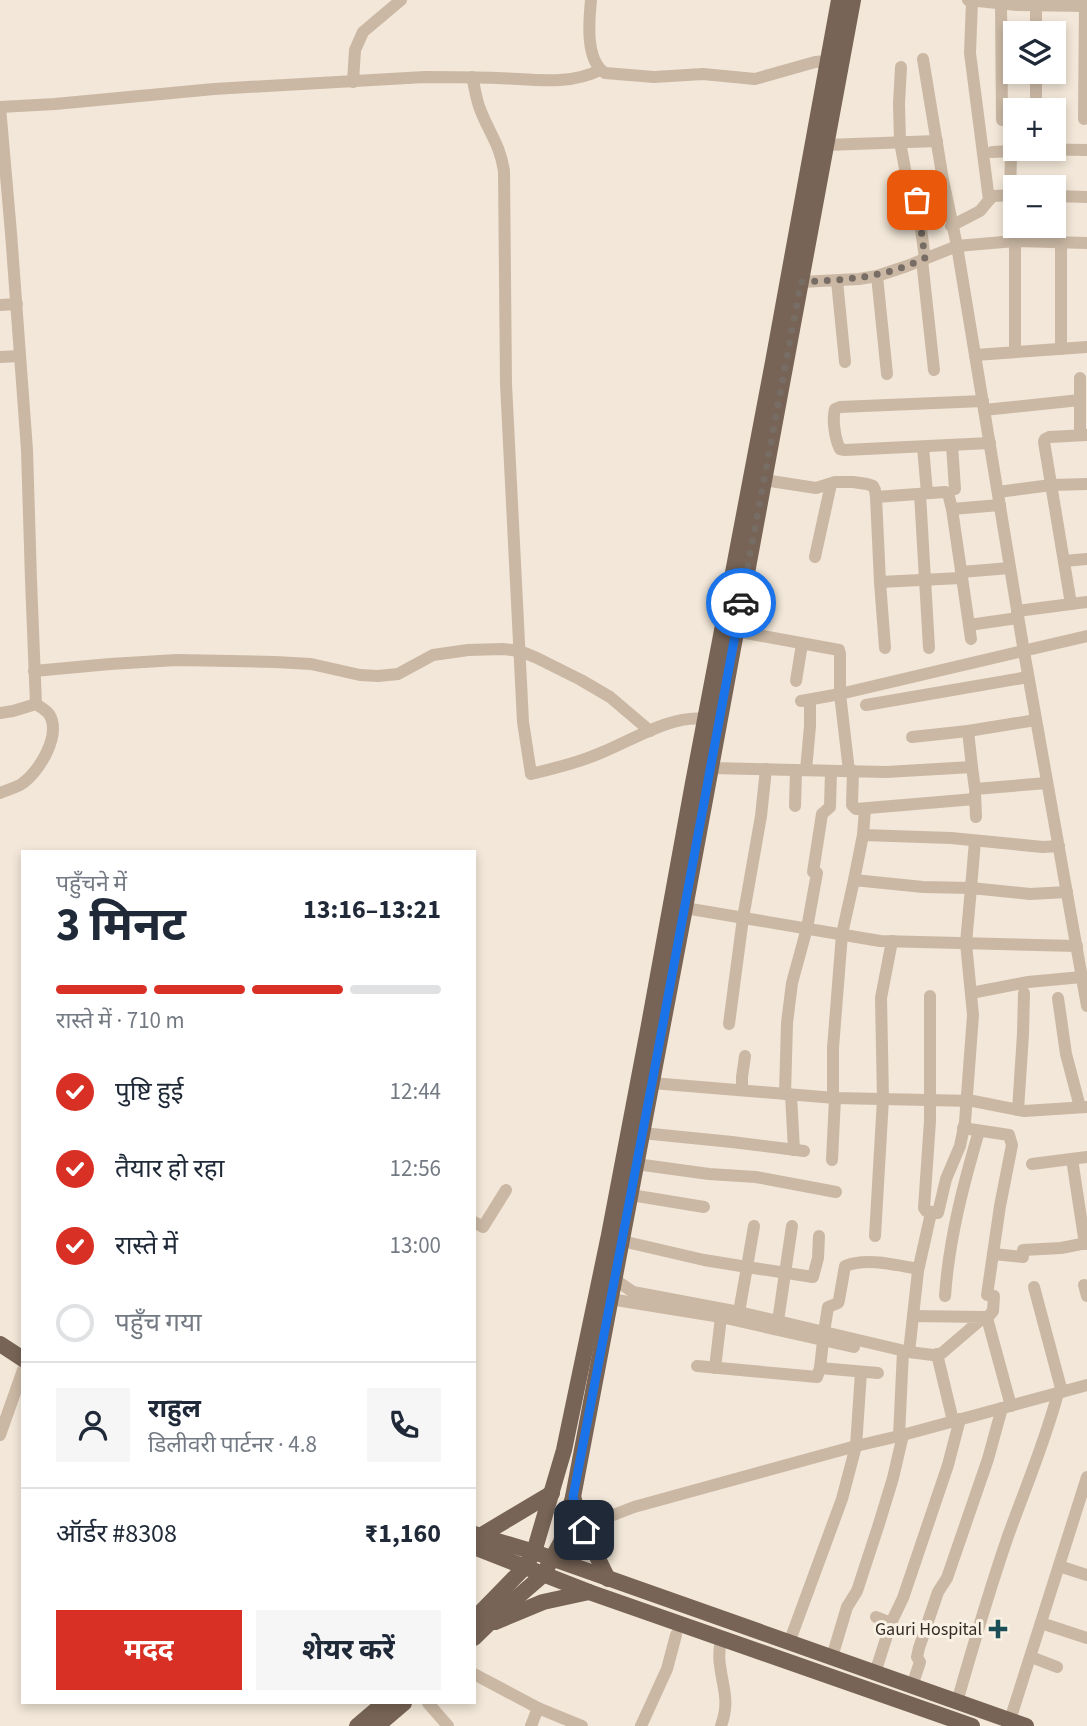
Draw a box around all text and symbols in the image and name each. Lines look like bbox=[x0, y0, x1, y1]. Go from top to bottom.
map controls bbox=[1003, 21, 1066, 238]
button: layers bbox=[1003, 21, 1066, 84]
button: + bbox=[1003, 98, 1066, 161]
pin bbox=[887, 170, 947, 230]
button: − bbox=[1003, 175, 1066, 238]
icon: bag bbox=[898, 181, 936, 219]
courier bbox=[706, 568, 776, 638]
icon: car bbox=[722, 584, 760, 622]
text: पहुँचने में bbox=[56, 867, 127, 900]
text: 13:16–13:21 bbox=[303, 891, 441, 928]
text: 3 मिनट bbox=[56, 893, 186, 958]
text: रास्ते में · 710 m bbox=[56, 1004, 185, 1037]
icon: check bbox=[56, 1073, 94, 1111]
text: पुष्टि हुई bbox=[115, 1073, 183, 1110]
text: 12:44 bbox=[390, 1075, 441, 1108]
icon: check bbox=[56, 1150, 94, 1188]
text: तैयार हो रहा bbox=[115, 1150, 224, 1187]
text: 12:56 bbox=[390, 1152, 441, 1185]
icon: check bbox=[56, 1227, 94, 1265]
text: रास्ते में bbox=[115, 1227, 178, 1264]
text: 13:00 bbox=[390, 1229, 441, 1262]
text: पहुँच गया bbox=[115, 1304, 202, 1341]
button: person bbox=[56, 1388, 130, 1462]
button: phone bbox=[367, 1388, 441, 1462]
text: राहुल bbox=[148, 1390, 201, 1427]
text: डिलीवरी पार्टनर · 4.8 bbox=[148, 1428, 317, 1461]
pin bbox=[554, 1500, 614, 1560]
icon: home bbox=[565, 1511, 603, 1549]
text: ऑर्डर #8308 bbox=[56, 1515, 177, 1552]
text: ₹1,160 bbox=[365, 1515, 441, 1552]
button: मदद bbox=[56, 1610, 242, 1690]
button: शेयर करें bbox=[256, 1610, 441, 1690]
place label: Gauri Hospital bbox=[875, 1617, 982, 1642]
marker: Gauri Hospital bbox=[988, 1619, 1008, 1639]

